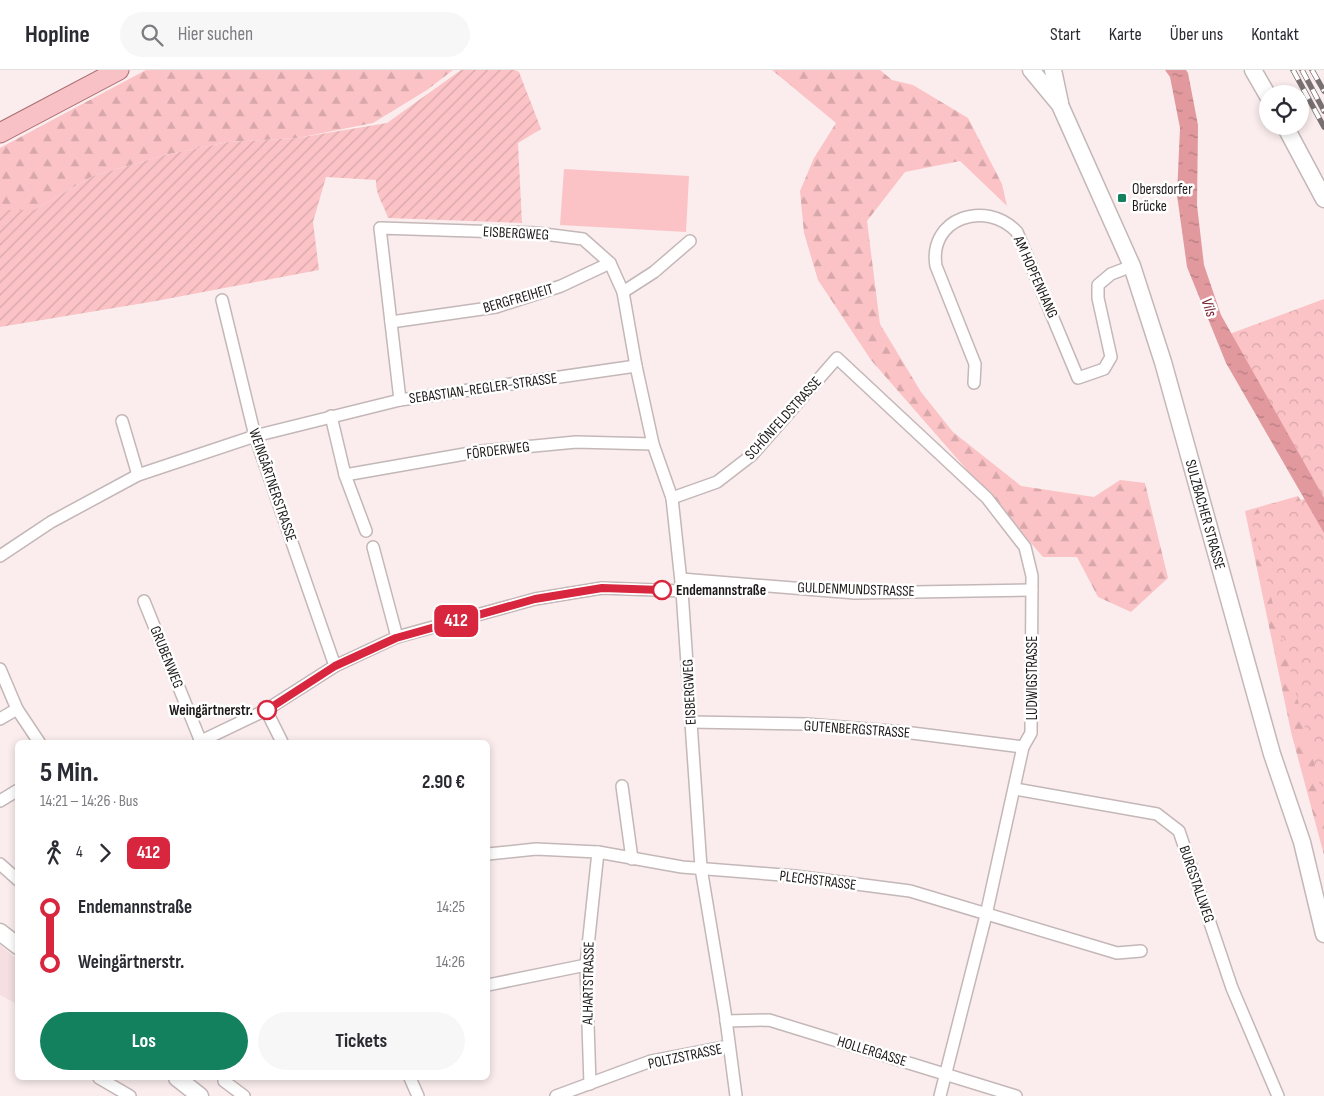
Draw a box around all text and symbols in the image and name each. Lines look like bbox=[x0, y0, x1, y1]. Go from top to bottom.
search box bbox=[120, 12, 470, 57]
text: Hopline bbox=[25, 20, 90, 49]
icon: search bbox=[138, 21, 166, 49]
text: Hier suchen bbox=[178, 23, 253, 46]
text: Start bbox=[1050, 24, 1081, 45]
text: Karte bbox=[1109, 24, 1142, 45]
text: Über uns bbox=[1170, 24, 1223, 45]
text: Kontakt bbox=[1251, 24, 1299, 45]
map controls bbox=[1259, 85, 1309, 135]
button: locate bbox=[1259, 85, 1309, 135]
place label: Obersdorfer Brücke bbox=[1132, 180, 1193, 216]
marker: Obersdorfer Brücke bbox=[1116, 192, 1128, 204]
street label: EISBERGWEG bbox=[483, 222, 549, 245]
street label: AM HOPFENHANG bbox=[1009, 232, 1062, 321]
street label: BERGFREIHEIT bbox=[481, 279, 555, 318]
water label: Vils bbox=[1197, 296, 1221, 320]
street label: SEBASTIAN-REGLER-STRASSE bbox=[408, 369, 558, 408]
street label: SCHÖNFELDSTRASSE bbox=[741, 373, 826, 464]
street label: WEINGÄRTNERSTRASSE bbox=[244, 426, 301, 544]
street label: FÖRDERWEG bbox=[465, 437, 531, 464]
street label: SULZBACHER STRASSE bbox=[1181, 457, 1229, 572]
street label: GULDENMUNDSTRASSE bbox=[797, 578, 915, 601]
marker: Endemannstraße bbox=[652, 580, 672, 600]
place label: Endemannstraße bbox=[676, 581, 766, 600]
line badge: 412 bbox=[427, 605, 485, 637]
text: 412 bbox=[444, 610, 468, 631]
street label: GRUBENWEG bbox=[145, 623, 188, 691]
street label: LUDWIGSTRASSE bbox=[1023, 636, 1042, 720]
street label: EISBERGWEG bbox=[678, 659, 701, 725]
marker: Weingärtnerstr. bbox=[257, 700, 277, 720]
place label: Weingärtnerstr. bbox=[169, 701, 253, 720]
street label: GUTENBERGSTRASSE bbox=[803, 716, 911, 743]
text: 5 Min. bbox=[40, 756, 99, 789]
text: 2.90 € bbox=[422, 771, 465, 794]
text: 14:21 – 14:26 · Bus bbox=[40, 792, 138, 811]
icon: walk bbox=[40, 839, 68, 867]
icon: forward bbox=[91, 839, 119, 867]
text: 412 bbox=[137, 842, 160, 863]
text: 4 bbox=[76, 843, 83, 862]
street label: BURGSTALLWEG bbox=[1174, 843, 1219, 925]
street label: PLECHSTRASSE bbox=[778, 866, 857, 895]
text: Endemannstraße bbox=[78, 896, 192, 919]
text: 14:25 bbox=[437, 898, 465, 917]
street label: ALHARTSTRASSE bbox=[578, 941, 599, 1026]
text: Weingärtnerstr. bbox=[78, 951, 184, 974]
text: 14:26 bbox=[436, 953, 465, 972]
button: Los bbox=[40, 1012, 248, 1070]
button: Tickets bbox=[258, 1012, 465, 1070]
street label: HOLLERGASSE bbox=[835, 1032, 909, 1071]
street label: POLTZSTRASSE bbox=[646, 1039, 724, 1074]

